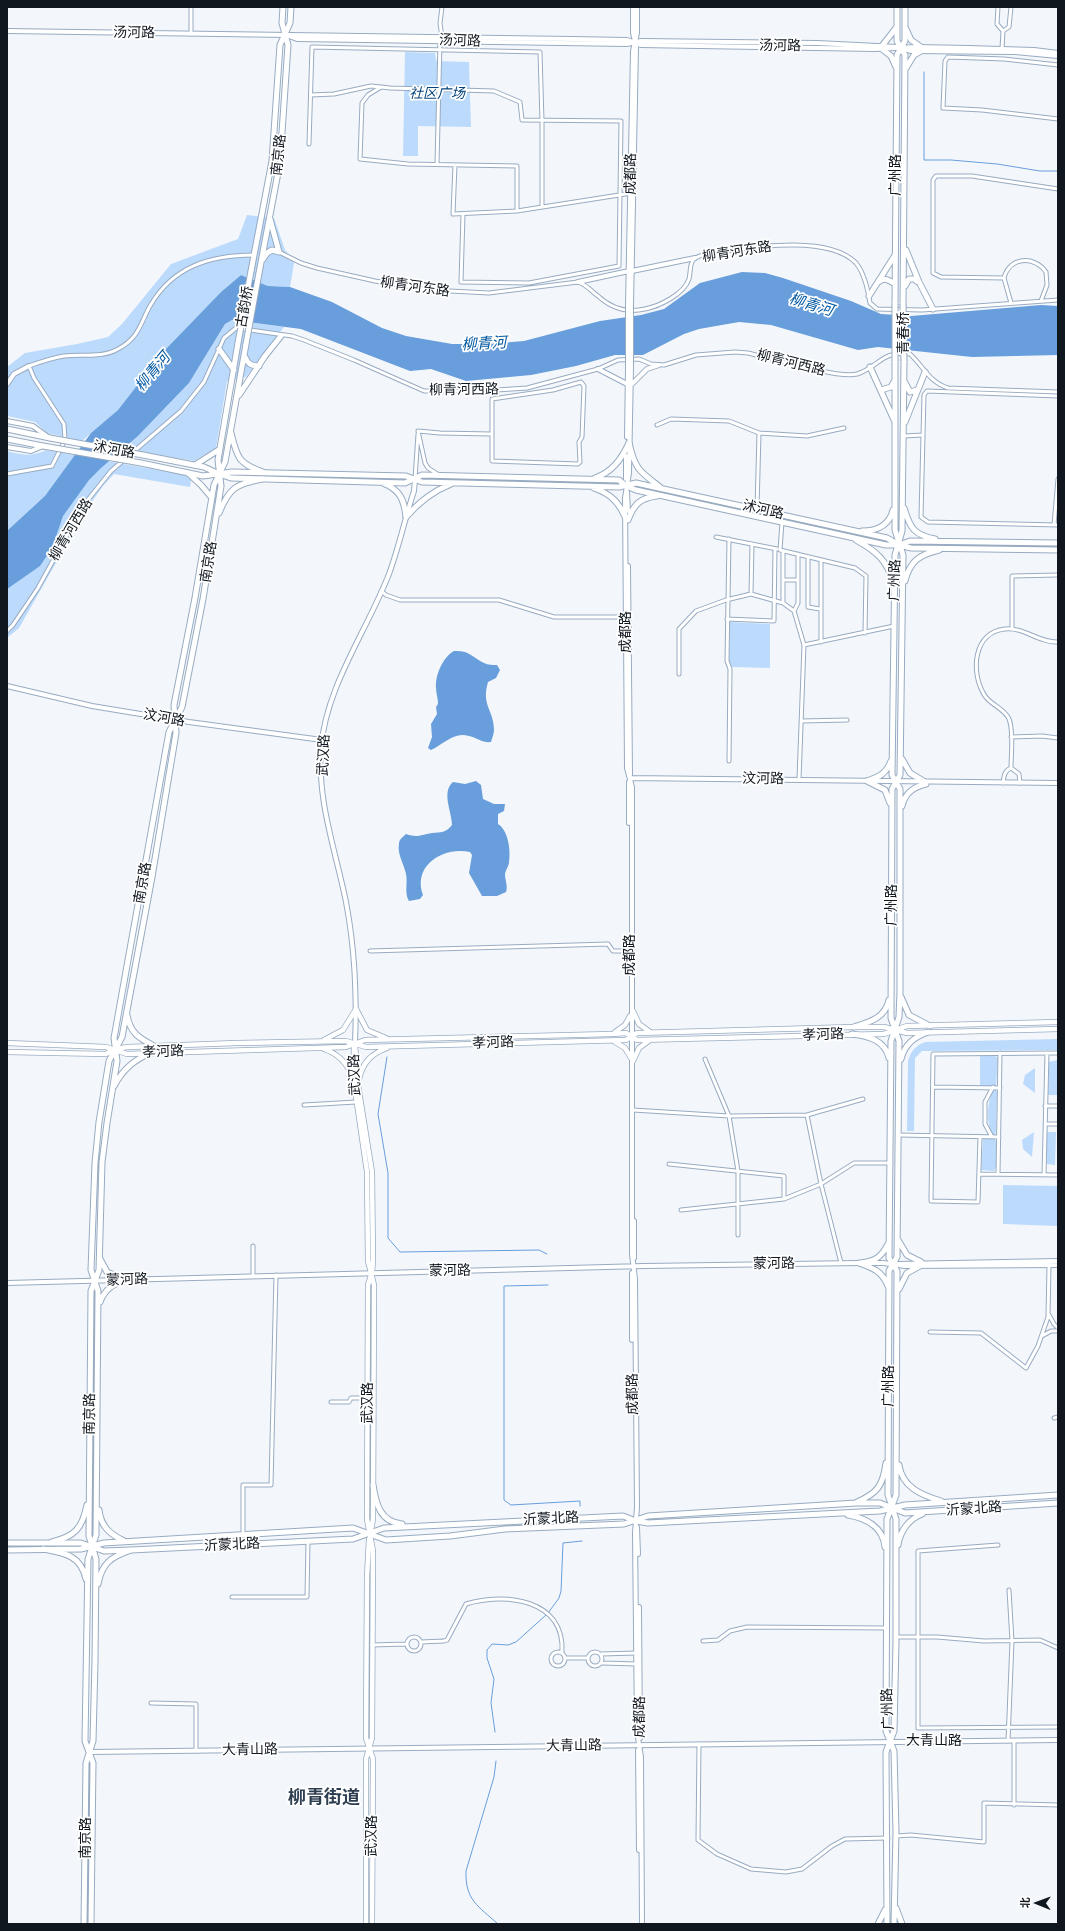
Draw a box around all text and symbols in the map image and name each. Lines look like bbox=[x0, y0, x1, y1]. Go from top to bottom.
street label: 汤河路 bbox=[113, 24, 155, 42]
street label: 汤河路 bbox=[439, 32, 481, 50]
street label: 汤河路 bbox=[759, 37, 801, 55]
park label: 社区广场 bbox=[409, 86, 465, 102]
street label: 南京路 bbox=[268, 133, 290, 177]
street label: 成都路 bbox=[622, 153, 640, 195]
street label: 广州路 bbox=[888, 154, 904, 196]
street label: 柳青河东路 bbox=[701, 238, 773, 266]
street label: 柳青河东路 bbox=[379, 274, 451, 300]
street label: 古韵桥 bbox=[233, 285, 257, 329]
water label: 柳青河 bbox=[787, 290, 835, 320]
street label: 青春桥 bbox=[896, 312, 912, 354]
water label: 柳青河 bbox=[461, 334, 507, 354]
street label: 柳青河西路 bbox=[755, 346, 827, 380]
water label: 柳青河 bbox=[132, 349, 174, 395]
street label: 柳青河西路 bbox=[429, 381, 499, 399]
street label: 沭河路 bbox=[92, 438, 136, 462]
street label: 柳青河西路 bbox=[46, 496, 96, 564]
street label: 沭河路 bbox=[741, 497, 785, 523]
street label: 南京路 bbox=[197, 540, 221, 584]
street label: 广州路 bbox=[886, 559, 904, 601]
street label: 成都路 bbox=[618, 611, 634, 653]
street label: 汶河路 bbox=[142, 706, 186, 730]
street label: 武汉路 bbox=[315, 734, 333, 776]
street label: 汶河路 bbox=[742, 770, 784, 788]
street label: 南京路 bbox=[131, 861, 155, 905]
street label: 广州路 bbox=[884, 884, 900, 926]
street label: 成都路 bbox=[622, 934, 638, 976]
street label: 孝河路 bbox=[802, 1026, 844, 1044]
street label: 孝河路 bbox=[472, 1034, 514, 1052]
street label: 孝河路 bbox=[142, 1043, 184, 1061]
street label: 武汉路 bbox=[346, 1054, 364, 1096]
street label: 蒙河路 bbox=[753, 1255, 795, 1273]
street label: 蒙河路 bbox=[429, 1262, 471, 1280]
street label: 蒙河路 bbox=[106, 1271, 148, 1289]
street label: 广州路 bbox=[881, 1365, 897, 1407]
street label: 成都路 bbox=[624, 1373, 642, 1415]
street label: 武汉路 bbox=[360, 1382, 376, 1424]
street label: 南京路 bbox=[81, 1393, 99, 1435]
street label: 沂蒙北路 bbox=[945, 1499, 1003, 1519]
street label: 沂蒙北路 bbox=[523, 1509, 579, 1529]
street label: 沂蒙北路 bbox=[204, 1535, 260, 1555]
street label: 广州路 bbox=[879, 1688, 897, 1730]
street label: 成都路 bbox=[631, 1696, 649, 1738]
street label: 大青山路 bbox=[906, 1733, 962, 1749]
street label: 大青山路 bbox=[546, 1737, 602, 1755]
street label: 大青山路 bbox=[222, 1741, 278, 1759]
district label: 柳青街道 bbox=[288, 1787, 360, 1809]
street label: 武汉路 bbox=[364, 1815, 380, 1857]
street label: 南京路 bbox=[78, 1817, 94, 1859]
north arrow bbox=[1017, 1883, 1057, 1923]
text: 北 bbox=[1018, 1897, 1032, 1908]

